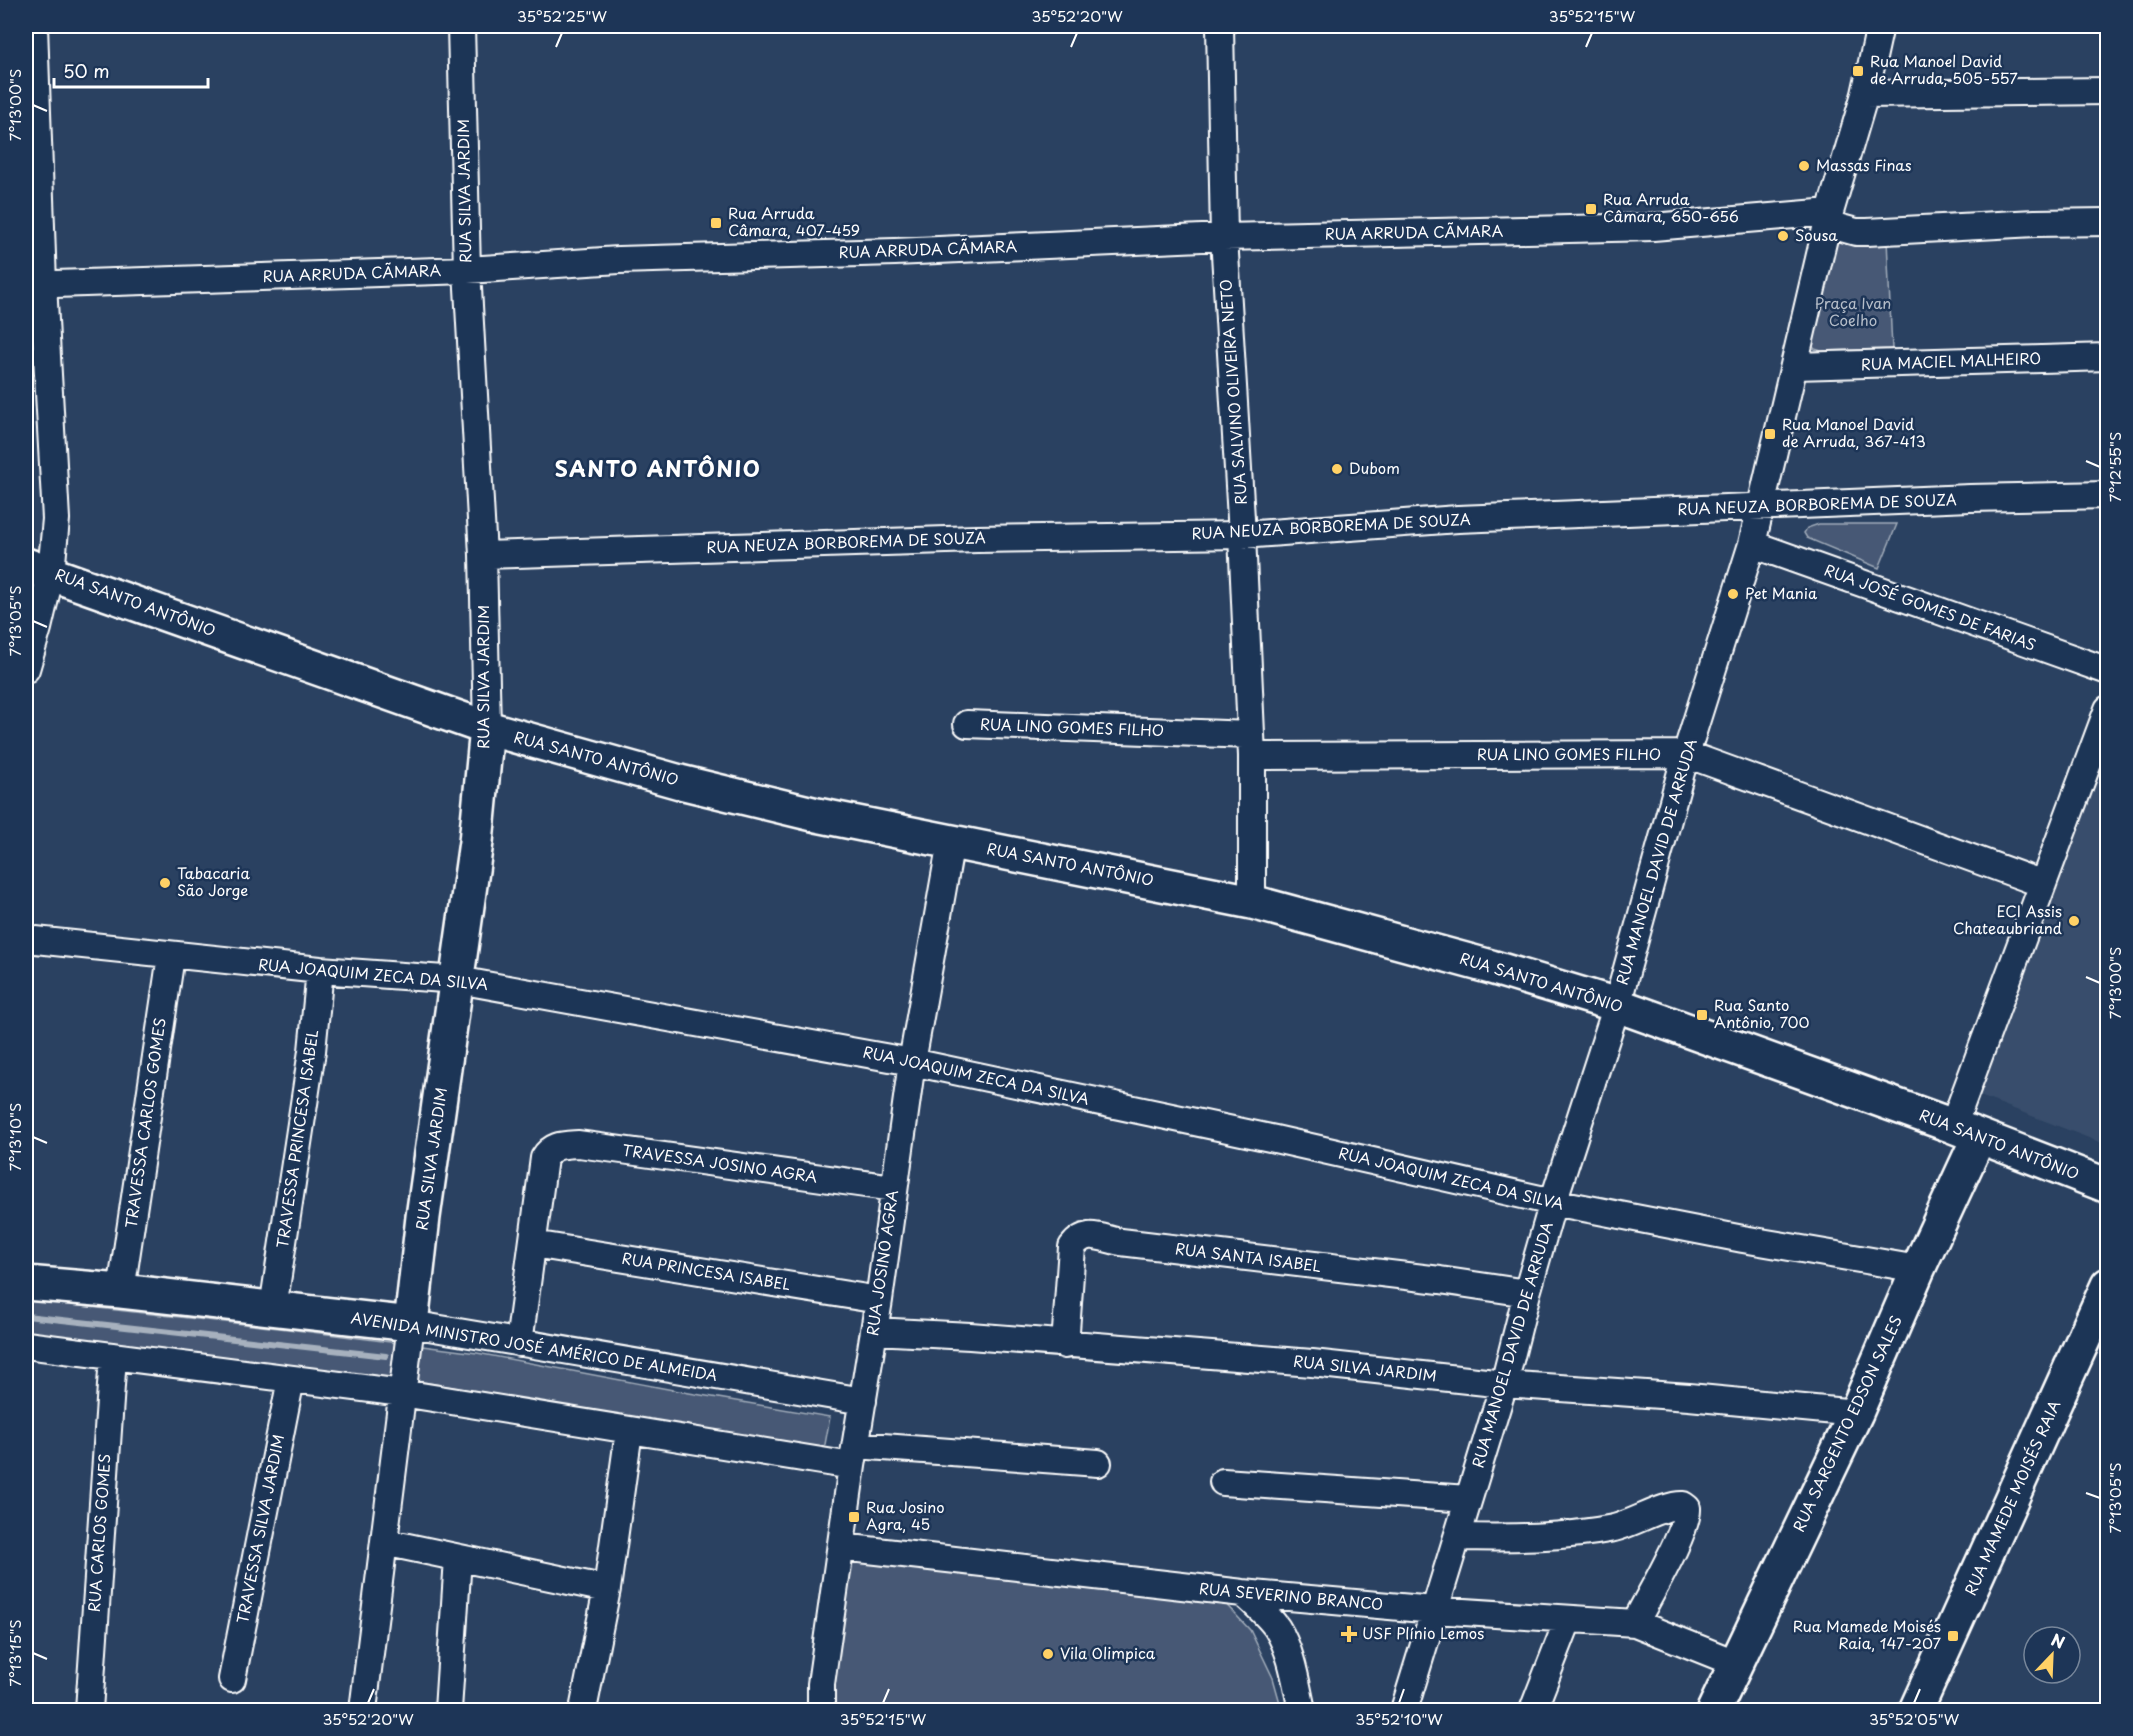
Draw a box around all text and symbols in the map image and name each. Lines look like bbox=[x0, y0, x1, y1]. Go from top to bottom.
text: 35°52'25"W bbox=[517, 4, 608, 27]
text: 35°52'20"W bbox=[1031, 4, 1123, 27]
text: 35°52'15"W bbox=[1549, 4, 1636, 27]
place label: Rua Manoel David de Arruda, 505-557 bbox=[1870, 49, 2018, 89]
scale bar bbox=[54, 51, 208, 89]
text: 50 m bbox=[63, 57, 110, 84]
marker: Rua Manoel David de Arruda, 505-557 bbox=[1851, 64, 1865, 78]
text: 7°13'00"S bbox=[3, 69, 26, 141]
street label: RUA SILVA JARDIM bbox=[451, 119, 476, 263]
place label: Massas Finas bbox=[1816, 153, 1912, 176]
marker: Massas Finas bbox=[1797, 159, 1811, 173]
place label: Rua Arruda Câmara, 650-656 bbox=[1603, 187, 1739, 227]
place label: Rua Arruda Câmara, 407-459 bbox=[728, 201, 860, 241]
marker: Rua Arruda Câmara, 650-656 bbox=[1584, 202, 1598, 216]
marker: Rua Arruda Câmara, 407-459 bbox=[709, 216, 723, 230]
street label: RUA ARRUDA CÃMARA bbox=[1324, 218, 1504, 245]
place label: Sousa bbox=[1795, 223, 1838, 246]
marker: Sousa bbox=[1776, 229, 1790, 243]
street label: RUA ARRUDA CÃMARA bbox=[838, 234, 1018, 263]
street label: RUA ARRUDA CÃMARA bbox=[262, 258, 442, 287]
street label: RUA SALVINO OLIVEIRA NETO bbox=[1213, 279, 1252, 506]
park label: Praça Ivan Coelho bbox=[1815, 291, 1891, 331]
street label: RUA MACIEL MALHEIRO bbox=[1860, 346, 2041, 375]
place label: Rua Manoel David de Arruda, 367-413 bbox=[1782, 412, 1926, 452]
marker: Rua Manoel David de Arruda, 367-413 bbox=[1763, 427, 1777, 441]
text: 7°12'55"S bbox=[2103, 432, 2126, 502]
district label: SANTO ANTÔNIO bbox=[555, 452, 761, 484]
place label: Dubom bbox=[1349, 456, 1400, 479]
marker: Dubom bbox=[1330, 462, 1344, 476]
street label: RUA NEUZA BORBOREMA DE SOUZA bbox=[1677, 487, 1957, 520]
street label: RUA NEUZA BORBOREMA DE SOUZA bbox=[1191, 507, 1471, 544]
street label: RUA NEUZA BORBOREMA DE SOUZA bbox=[706, 525, 986, 558]
street label: RUA JOSÉ GOMES DE FARIAS bbox=[1821, 557, 2040, 656]
street label: RUA SANTO ANTÔNIO bbox=[52, 562, 219, 641]
place label: Pet Mania bbox=[1745, 581, 1818, 604]
text: 7°13'05"S bbox=[3, 585, 26, 657]
marker: Pet Mania bbox=[1726, 587, 1740, 601]
street label: RUA SILVA JARDIM bbox=[471, 605, 494, 749]
street label: RUA LINO GOMES FILHO bbox=[980, 712, 1165, 741]
street label: RUA SANTO ANTÔNIO bbox=[512, 725, 681, 791]
street label: RUA MANOEL DAVID DE ARRUDA bbox=[1609, 736, 1702, 987]
street label: RUA LINO GOMES FILHO bbox=[1477, 742, 1661, 765]
street label: RUA SANTO ANTÔNIO bbox=[985, 836, 1156, 891]
place label: Tabacaria São Jorge bbox=[177, 861, 250, 901]
marker: Tabacaria São Jorge bbox=[158, 876, 172, 890]
place label: ECI Assis Chateaubriand bbox=[1953, 899, 2062, 939]
marker: ECI Assis Chateaubriand bbox=[2067, 914, 2081, 928]
street label: RUA SANTO ANTÔNIO bbox=[1457, 946, 1626, 1017]
text: 7°13'00"S bbox=[2103, 947, 2126, 1019]
street label: RUA JOAQUIM ZECA DA SILVA bbox=[257, 952, 489, 995]
place label: Rua Santo Antônio, 700 bbox=[1714, 993, 1810, 1033]
marker: Rua Santo Antônio, 700 bbox=[1695, 1008, 1709, 1022]
street label: TRAVESSA CARLOS GOMES bbox=[118, 1016, 171, 1229]
street label: TRAVESSA PRINCESA ISABEL bbox=[270, 1028, 323, 1250]
street label: RUA JOAQUIM ZECA DA SILVA bbox=[861, 1039, 1092, 1110]
street label: RUA SILVA JARDIM bbox=[409, 1086, 452, 1232]
street label: RUA SANTO ANTÔNIO bbox=[1916, 1102, 2083, 1185]
text: 7°13'10"S bbox=[3, 1103, 26, 1171]
street label: TRAVESSA JOSINO AGRA bbox=[621, 1137, 819, 1188]
street label: RUA JOAQUIM ZECA DA SILVA bbox=[1336, 1140, 1566, 1215]
street label: RUA JOSINO AGRA bbox=[860, 1188, 903, 1337]
street label: RUA MANOEL DAVID DE ARRUDA bbox=[1465, 1219, 1558, 1470]
street label: RUA SANTA ISABEL bbox=[1174, 1236, 1323, 1277]
street label: RUA PRINCESA ISABEL bbox=[620, 1246, 792, 1295]
street label: AVENIDA MINISTRO JOSÉ AMÉRICO DE ALMEIDA bbox=[349, 1305, 719, 1386]
street label: RUA SARGENTO EDSON SALES bbox=[1786, 1311, 1907, 1535]
street label: RUA SILVA JARDIM bbox=[1292, 1349, 1438, 1386]
street label: RUA MAMEDE MOISÉS RAIA bbox=[1958, 1396, 2065, 1599]
street label: TRAVESSA SILVA JARDIM bbox=[230, 1432, 289, 1625]
street label: RUA CARLOS GOMES bbox=[81, 1453, 116, 1613]
text: 7°13'05"S bbox=[2103, 1462, 2126, 1534]
place label: Rua Josino Agra, 45 bbox=[866, 1495, 945, 1535]
marker: Rua Josino Agra, 45 bbox=[847, 1510, 861, 1524]
street label: RUA SEVERINO BRANCO bbox=[1198, 1576, 1384, 1615]
place label: Rua Mamede Moisés Raia, 147-207 bbox=[1793, 1614, 1941, 1654]
text: 7°13'15"S bbox=[3, 1619, 26, 1687]
place label: USF Plínio Lemos bbox=[1362, 1621, 1484, 1644]
marker: USF Plínio Lemos bbox=[1340, 1625, 1358, 1643]
north arrow bbox=[2022, 1625, 2082, 1685]
text: N bbox=[2048, 1627, 2069, 1654]
marker: Rua Mamede Moisés Raia, 147-207 bbox=[1946, 1629, 1960, 1643]
place label: Vila Olimpica bbox=[1060, 1641, 1156, 1664]
marker: Vila Olimpica bbox=[1041, 1647, 1055, 1661]
text: 35°52'20"W bbox=[322, 1707, 414, 1730]
text: 35°52'15"W bbox=[840, 1707, 927, 1730]
text: 35°52'10"W bbox=[1355, 1707, 1443, 1730]
text: 35°52'05"W bbox=[1869, 1707, 1960, 1730]

